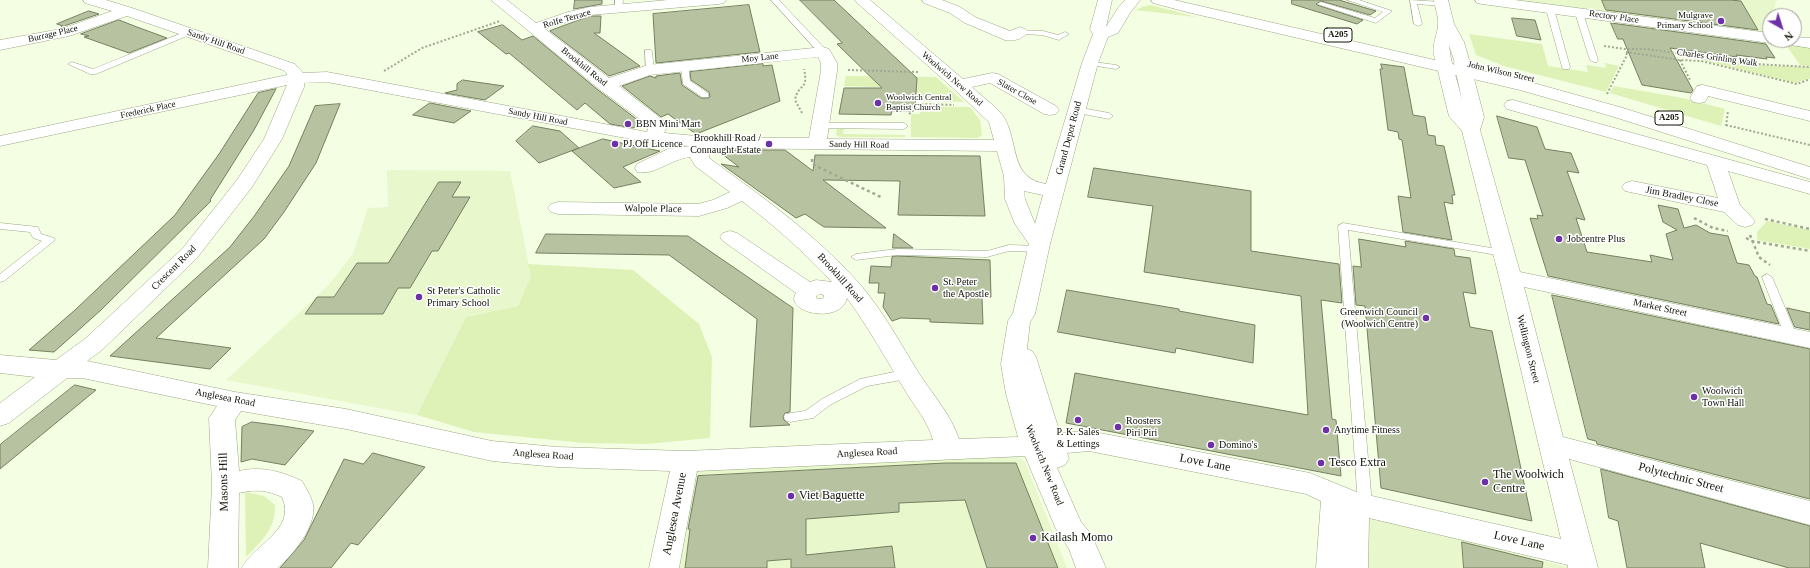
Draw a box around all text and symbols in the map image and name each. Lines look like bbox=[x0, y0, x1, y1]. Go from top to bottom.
street label: Rolfe Terrace bbox=[542, 7, 592, 31]
street label: Rectory Place bbox=[1588, 8, 1640, 26]
north arrow bbox=[1762, 8, 1802, 48]
place label: Mulgrave Primary School bbox=[1657, 11, 1713, 32]
marker: Mulgrave Primary School bbox=[1716, 16, 1726, 26]
street label: Burrage Place bbox=[27, 23, 79, 45]
street label: Sandy Hill Road bbox=[186, 27, 246, 57]
road number: A205 bbox=[1324, 28, 1352, 42]
text: N bbox=[1782, 29, 1796, 44]
street label: Brookhill Road bbox=[559, 45, 609, 89]
street label: Charles Grinling Walk bbox=[1676, 47, 1758, 69]
street label: Woolwich New Road bbox=[919, 50, 985, 108]
street label: Moy Lane bbox=[741, 51, 779, 65]
street label: John Wilson Street bbox=[1467, 59, 1535, 85]
street label: Slater Close bbox=[995, 77, 1039, 107]
place label: Woolwich Central Baptist Church bbox=[886, 93, 952, 114]
marker: Woolwich Central Baptist Church bbox=[873, 98, 883, 108]
street label: Frederick Place bbox=[119, 99, 177, 121]
street label: Grand Depot Road bbox=[1053, 100, 1085, 176]
street label: Sandy Hill Road bbox=[508, 106, 568, 128]
road number: A205 bbox=[1655, 111, 1683, 125]
place label: BBN Mini Mart bbox=[636, 118, 700, 130]
marker: BBN Mini Mart bbox=[623, 119, 633, 129]
place label: Brookhill Road / Connaught Estate bbox=[690, 132, 761, 156]
place label: PJ Off Licence bbox=[623, 138, 683, 150]
marker: PJ Off Licence bbox=[610, 139, 620, 149]
marker: Brookhill Road / Connaught Estate bbox=[764, 139, 774, 149]
street label: Sandy Hill Road bbox=[829, 139, 889, 151]
street label: Jim Bradley Close bbox=[1645, 184, 1719, 210]
street label: Walpole Place bbox=[624, 203, 682, 215]
place label: Jobcentre Plus bbox=[1567, 233, 1625, 245]
marker: Jobcentre Plus bbox=[1554, 234, 1564, 244]
street label: Crescent Road bbox=[149, 243, 199, 293]
street label: Brookhill Road bbox=[815, 251, 865, 305]
place label: St. Peter the Apostle bbox=[943, 276, 989, 300]
marker: St. Peter the Apostle bbox=[930, 283, 940, 293]
place label: St Peter's Catholic Primary School bbox=[427, 285, 500, 308]
marker: St Peter's Catholic Primary School bbox=[414, 292, 424, 302]
street label: Market Street bbox=[1632, 296, 1688, 320]
place label: Greenwich Council (Woolwich Centre) bbox=[1340, 306, 1418, 330]
marker: Greenwich Council (Woolwich Centre) bbox=[1421, 313, 1431, 323]
street label: Wellington Street bbox=[1514, 314, 1542, 384]
place label: Woolwich Town Hall bbox=[1702, 385, 1744, 408]
street label: Anglesea Road bbox=[194, 386, 256, 410]
marker: Woolwich Town Hall bbox=[1689, 392, 1699, 402]
marker: P. K. Sales & Lettings bbox=[1073, 415, 1083, 425]
place label: Roosters Piri Piri bbox=[1126, 415, 1161, 438]
marker: Roosters Piri Piri bbox=[1113, 422, 1123, 432]
street label: Woolwich New Road bbox=[1022, 423, 1066, 507]
place label: Anytime Fitness bbox=[1334, 424, 1400, 436]
marker: Anytime Fitness bbox=[1321, 425, 1331, 435]
place label: P. K. Sales & Lettings bbox=[1056, 426, 1100, 450]
place label: Domino's bbox=[1219, 439, 1257, 451]
marker: Domino's bbox=[1206, 440, 1216, 450]
street label: Anglesea Road bbox=[836, 445, 898, 461]
street label: Anglesea Road bbox=[512, 447, 574, 463]
street label: Love Lane bbox=[1178, 451, 1232, 475]
street label: Masons Hill bbox=[216, 452, 232, 512]
place label: Tesco Extra bbox=[1329, 456, 1386, 470]
marker: Tesco Extra bbox=[1316, 458, 1326, 468]
street label: Polytechnic Street bbox=[1637, 460, 1725, 496]
place label: The Woolwich Centre bbox=[1493, 468, 1564, 496]
street label: Anglesea Avenue bbox=[660, 471, 690, 557]
marker: The Woolwich Centre bbox=[1480, 477, 1490, 487]
place label: Viet Baguette bbox=[799, 489, 865, 503]
marker: Viet Baguette bbox=[786, 491, 796, 501]
street label: Love Lane bbox=[1492, 528, 1546, 554]
place label: Kailash Momo bbox=[1041, 531, 1113, 545]
marker: Kailash Momo bbox=[1028, 533, 1038, 543]

